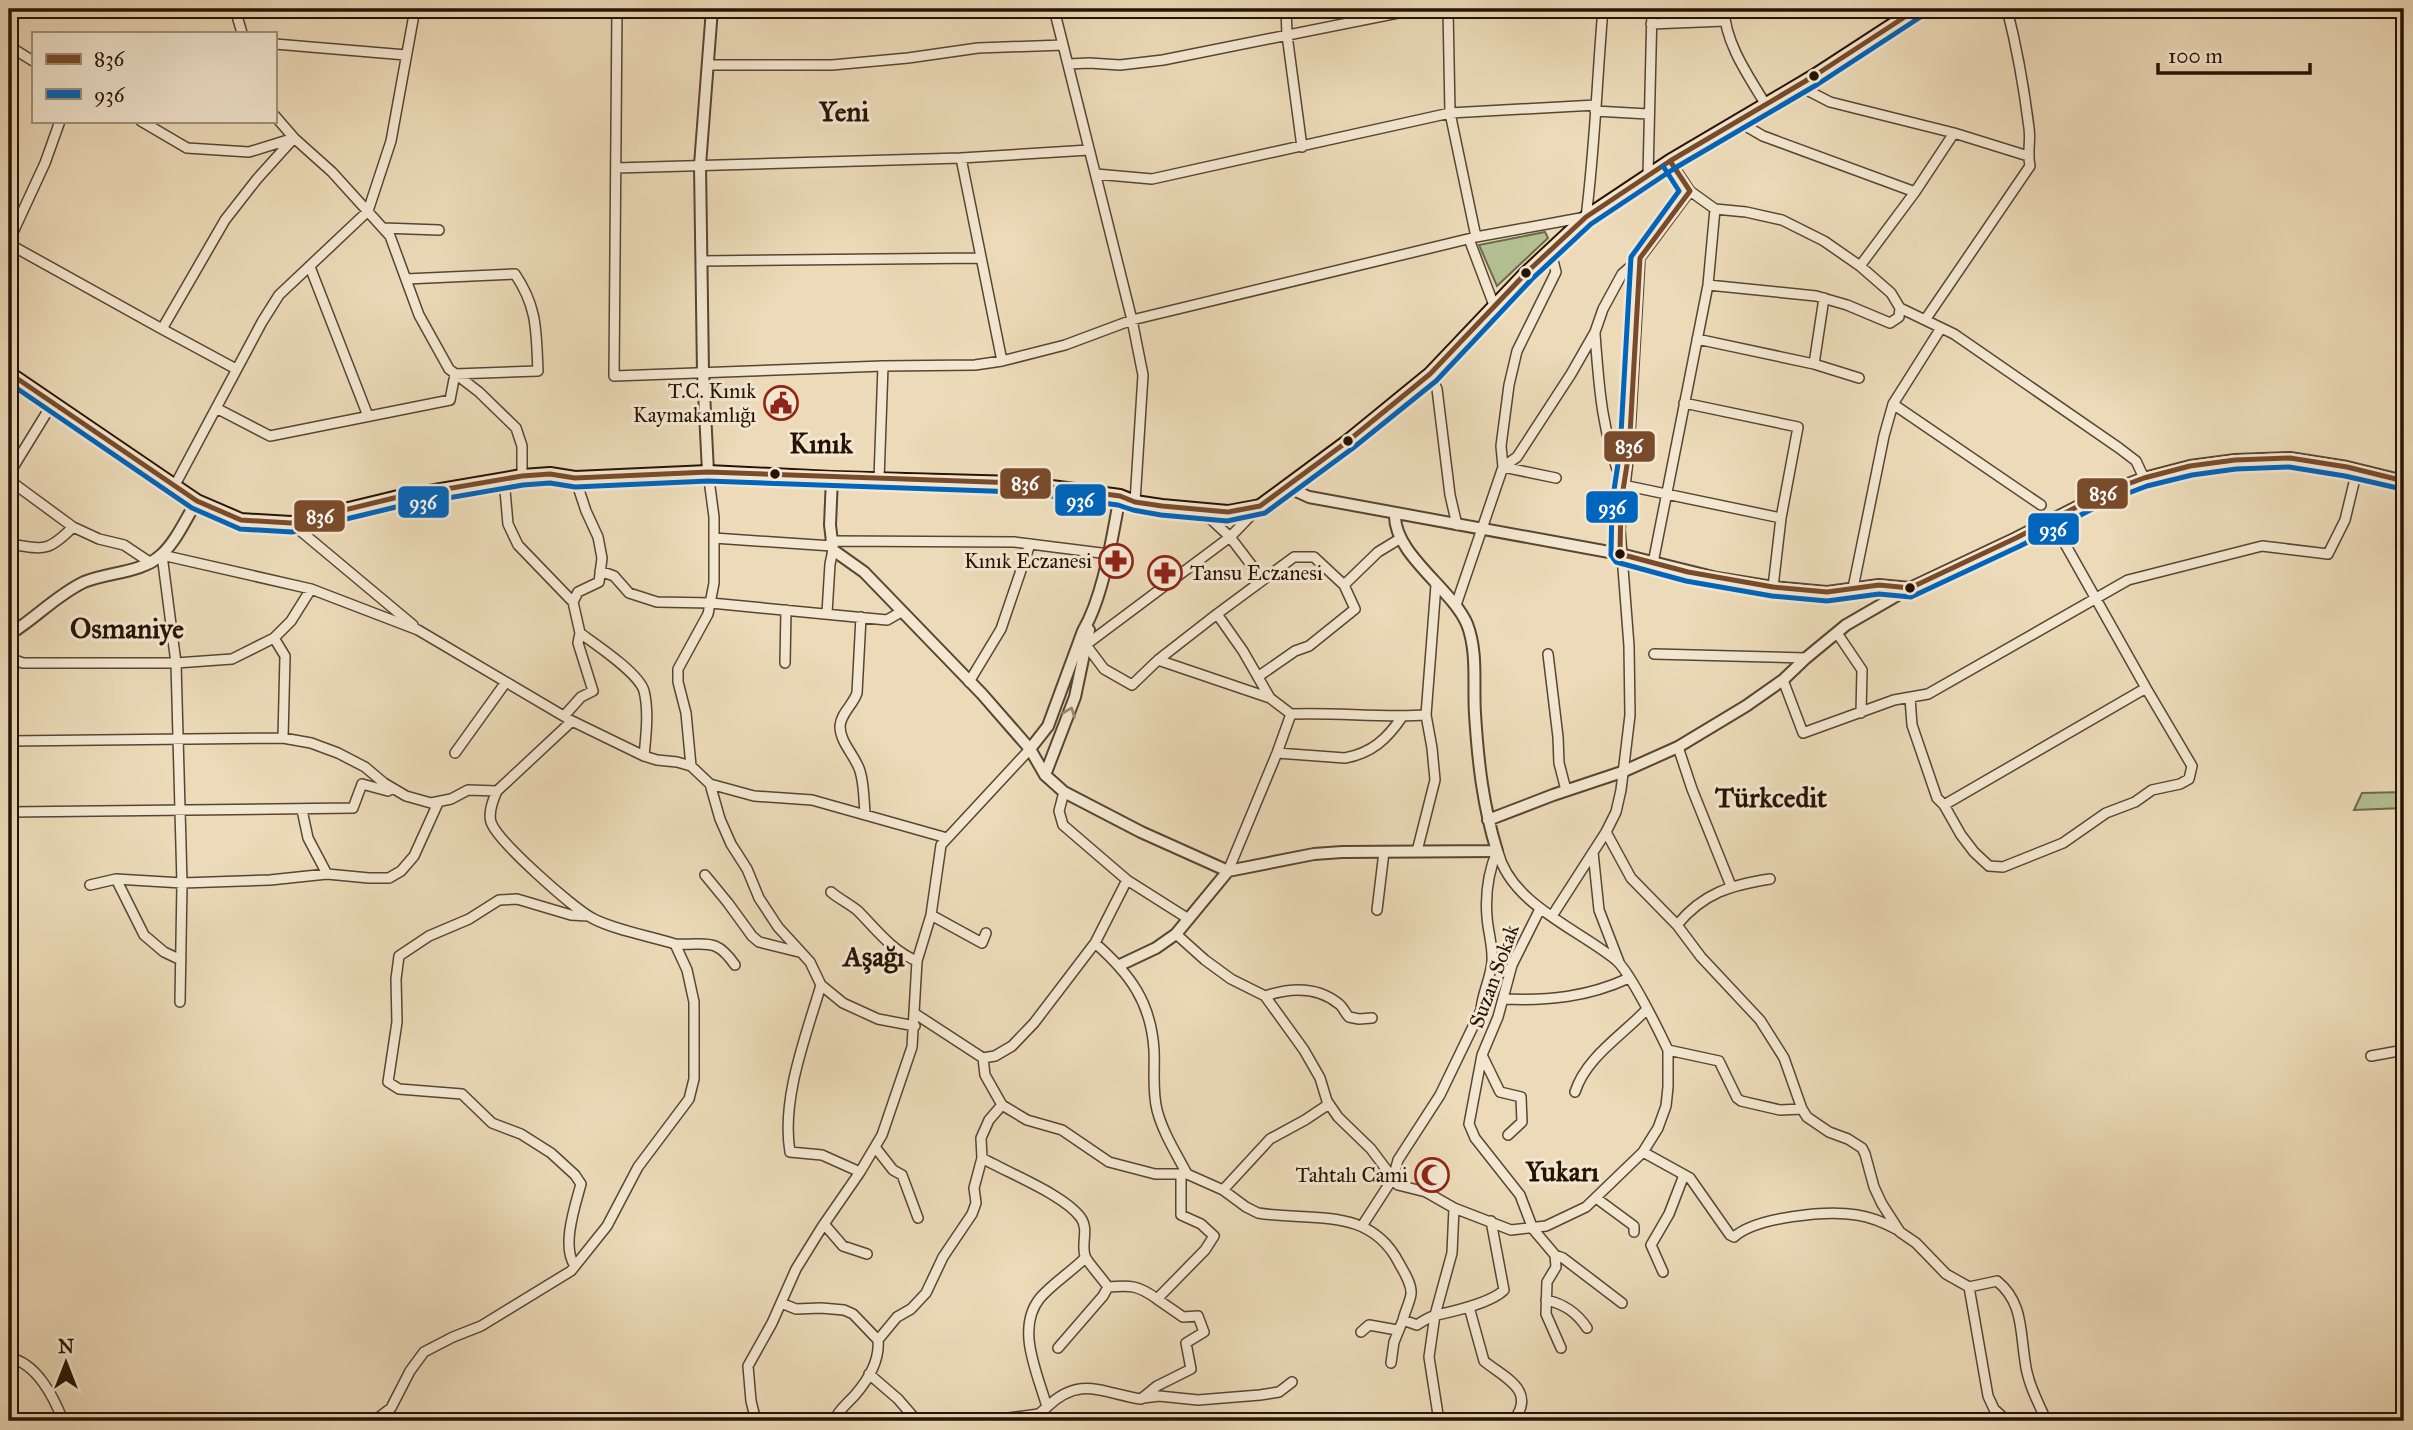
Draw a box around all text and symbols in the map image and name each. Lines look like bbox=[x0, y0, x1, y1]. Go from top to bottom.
legend bbox=[32, 32, 276, 122]
scale bar bbox=[2158, 32, 2310, 76]
text: 100 m bbox=[2168, 43, 2223, 69]
text: 836 bbox=[94, 46, 126, 72]
unlabelled marker bbox=[1807, 69, 1821, 83]
text: 936 bbox=[94, 82, 126, 108]
district label: Yeni bbox=[818, 94, 869, 129]
unlabelled marker bbox=[1519, 266, 1533, 280]
place label: T.C. Kınık Kaymakamlığı bbox=[633, 378, 756, 428]
public building icon: T.C. Kınık Kaymakamlığı bbox=[762, 384, 800, 422]
district label: Kınık bbox=[789, 426, 854, 461]
line badge: 836 bbox=[1603, 430, 1656, 463]
unlabelled marker bbox=[1341, 434, 1355, 448]
text: 836 bbox=[1615, 435, 1644, 459]
unlabelled marker bbox=[768, 467, 782, 481]
line badge: 836 bbox=[999, 467, 1052, 500]
text: 836 bbox=[1011, 472, 1040, 496]
line badge: 836 bbox=[2076, 477, 2129, 510]
text: 836 bbox=[2089, 482, 2118, 506]
line badge: 936 bbox=[1054, 483, 1107, 517]
line badge: 936 bbox=[397, 485, 450, 519]
text: 936 bbox=[1066, 489, 1095, 513]
line badge: 936 bbox=[1585, 490, 1639, 524]
text: 936 bbox=[409, 491, 438, 515]
text: 936 bbox=[1598, 496, 1627, 520]
line badge: 836 bbox=[293, 499, 346, 533]
text: 836 bbox=[306, 505, 335, 529]
line badge: 936 bbox=[2027, 512, 2080, 546]
text: 936 bbox=[2039, 518, 2068, 542]
pharmacy icon: Kınık Eczanesi bbox=[1097, 542, 1135, 580]
unlabelled marker bbox=[1613, 547, 1627, 561]
place label: Kınık Eczanesi bbox=[964, 548, 1092, 574]
pharmacy icon: Tansu Eczanesi bbox=[1146, 554, 1184, 592]
place label: Tansu Eczanesi bbox=[1190, 560, 1323, 586]
unlabelled marker bbox=[1903, 581, 1917, 595]
district label: Osmaniye bbox=[70, 611, 184, 646]
one-way arrow bbox=[1061, 706, 1075, 718]
district label: Türkcedit bbox=[1715, 780, 1827, 815]
street label: Suzan Sokak bbox=[1463, 920, 1525, 1032]
district label: Aşağı bbox=[841, 939, 905, 974]
district label: Yukarı bbox=[1524, 1154, 1599, 1189]
mosque icon: Tahtalı Cami bbox=[1413, 1156, 1451, 1194]
place label: Tahtalı Cami bbox=[1296, 1162, 1408, 1188]
north arrow bbox=[32, 1328, 102, 1398]
text: N bbox=[58, 1335, 74, 1358]

